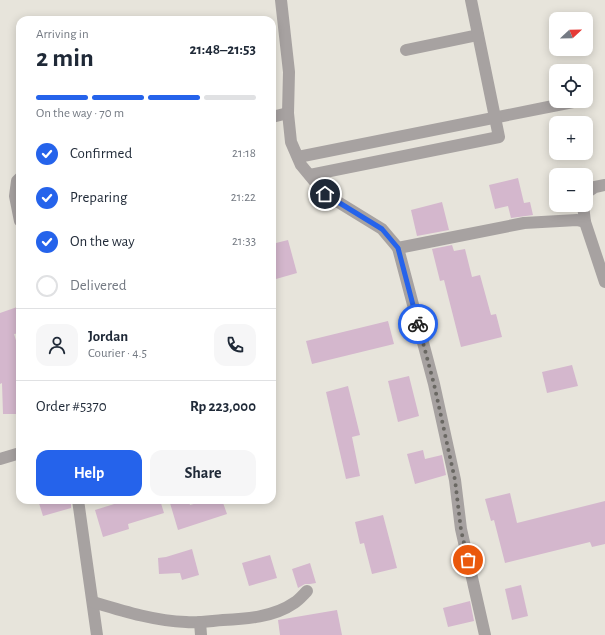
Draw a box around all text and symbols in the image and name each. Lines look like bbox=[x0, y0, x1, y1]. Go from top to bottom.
north arrow bbox=[549, 12, 593, 56]
map controls bbox=[549, 12, 593, 212]
text: Arriving in bbox=[36, 28, 89, 41]
text: 21:48–21:53 bbox=[189, 42, 256, 57]
text: 2 min bbox=[36, 45, 94, 71]
button: locate bbox=[549, 64, 593, 108]
text: On the way · 70 m bbox=[36, 107, 124, 120]
button: + bbox=[549, 116, 593, 160]
icon: check bbox=[36, 143, 58, 165]
text: Confirmed bbox=[70, 146, 132, 161]
text: 21:18 bbox=[232, 147, 256, 160]
button: − bbox=[549, 168, 593, 212]
pin bbox=[308, 177, 342, 211]
icon: home bbox=[314, 183, 336, 205]
icon: check bbox=[36, 187, 58, 209]
text: Preparing bbox=[70, 190, 127, 205]
text: 21:22 bbox=[231, 191, 256, 204]
icon: check bbox=[36, 231, 58, 253]
text: On the way bbox=[70, 234, 135, 249]
text: 21:33 bbox=[232, 235, 256, 248]
text: Delivered bbox=[70, 278, 127, 293]
courier bbox=[398, 304, 438, 344]
icon: bike bbox=[407, 313, 429, 335]
button: person bbox=[36, 324, 78, 366]
button: phone bbox=[214, 324, 256, 366]
text: Jordan bbox=[88, 329, 128, 344]
text: Courier · 4.5 bbox=[88, 347, 147, 360]
text: Order #5370 bbox=[36, 399, 107, 414]
text: Rp 223,000 bbox=[190, 399, 256, 414]
button: Help bbox=[36, 450, 142, 496]
button: Share bbox=[150, 450, 256, 496]
pin bbox=[451, 543, 485, 577]
icon: bag bbox=[457, 549, 479, 571]

